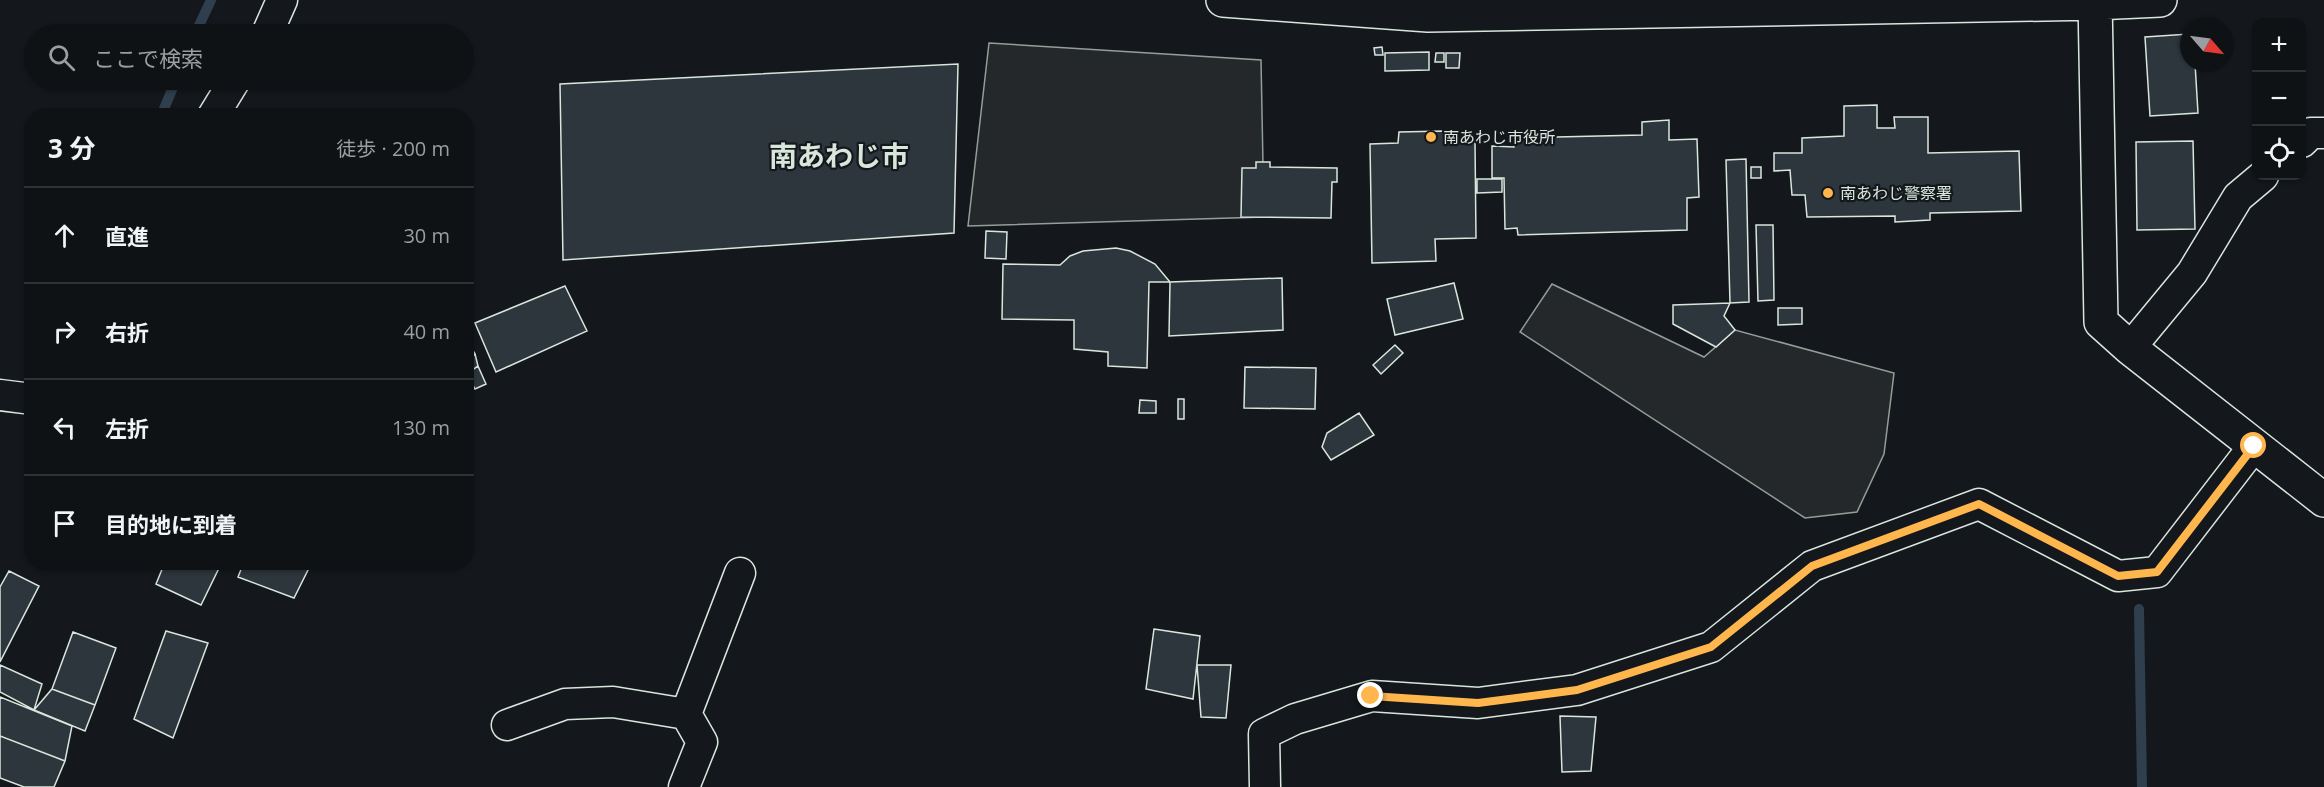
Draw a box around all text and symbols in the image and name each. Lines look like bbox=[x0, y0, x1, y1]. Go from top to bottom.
north arrow bbox=[2180, 18, 2234, 72]
map controls bbox=[2252, 18, 2306, 180]
button: + bbox=[2252, 18, 2306, 72]
search box bbox=[24, 24, 474, 90]
icon: search bbox=[45, 41, 78, 74]
text: ここで検索 bbox=[93, 43, 203, 73]
button: − bbox=[2252, 72, 2306, 126]
place label: 南あわじ市役所 bbox=[1443, 126, 1555, 148]
button: locate bbox=[2252, 126, 2306, 180]
text: 3 分 bbox=[48, 130, 96, 166]
marker: 南あわじ市役所 bbox=[1424, 130, 1438, 144]
text: 徒歩 · 200 m bbox=[336, 135, 450, 162]
district label: 南あわじ市 bbox=[769, 136, 909, 174]
place label: 南あわじ警察署 bbox=[1840, 182, 1952, 204]
marker: 南あわじ警察署 bbox=[1821, 186, 1835, 200]
icon: ahead bbox=[48, 219, 81, 252]
text: 直進 bbox=[105, 221, 149, 251]
text: 30 m bbox=[403, 222, 450, 249]
icon: right bbox=[48, 315, 81, 348]
text: 右折 bbox=[105, 317, 149, 347]
text: 40 m bbox=[403, 318, 450, 345]
icon: left bbox=[48, 411, 81, 444]
text: 左折 bbox=[105, 413, 149, 443]
text: 130 m bbox=[392, 414, 450, 441]
route start bbox=[2240, 432, 2266, 458]
icon: arrive bbox=[48, 507, 81, 540]
text: 目的地に到着 bbox=[105, 509, 237, 539]
route end bbox=[1357, 682, 1383, 708]

